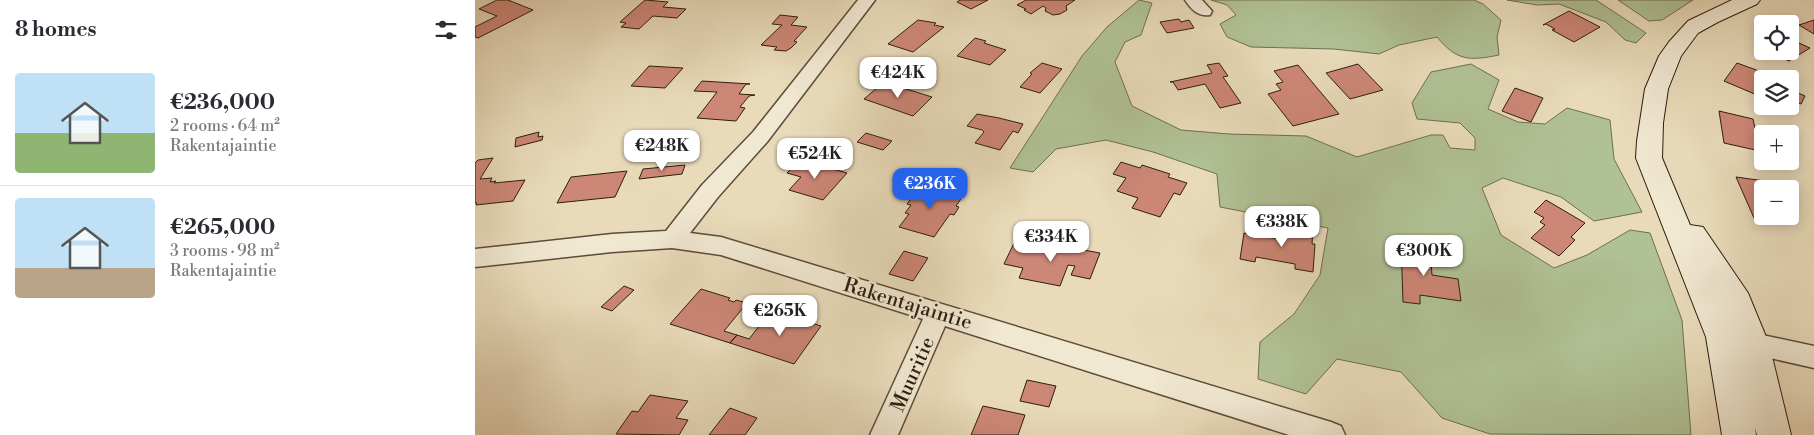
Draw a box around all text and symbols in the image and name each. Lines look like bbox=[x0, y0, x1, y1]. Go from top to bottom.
map controls bbox=[1754, 15, 1799, 225]
button: locate bbox=[1754, 15, 1799, 60]
icon: filters bbox=[432, 16, 460, 44]
text: 8 homes bbox=[15, 17, 97, 43]
pin: €424K bbox=[863, 56, 933, 99]
text: €424K bbox=[871, 63, 925, 83]
button: layers bbox=[1754, 70, 1799, 115]
text: €236,000 bbox=[170, 90, 275, 116]
icon: home bbox=[55, 93, 115, 153]
text: 2 rooms · 64 m² bbox=[170, 116, 280, 136]
button: + bbox=[1754, 125, 1799, 170]
pin: €248K bbox=[627, 130, 697, 172]
text: Rakentajaintie bbox=[170, 136, 276, 156]
text: €248K bbox=[635, 136, 689, 156]
pin: €524K bbox=[780, 138, 850, 180]
text: €524K bbox=[788, 144, 842, 164]
pin: €236K bbox=[895, 168, 965, 210]
text: €236K bbox=[903, 174, 957, 194]
button: − bbox=[1754, 180, 1799, 225]
pin: €338K bbox=[1247, 206, 1317, 248]
text: €338K bbox=[1256, 212, 1308, 232]
text: €265,000 bbox=[170, 215, 275, 241]
icon: home bbox=[55, 218, 115, 278]
pin: €334K bbox=[1016, 220, 1086, 263]
text: €334K bbox=[1024, 227, 1078, 247]
pin: €300K bbox=[1389, 234, 1459, 277]
text: 3 rooms · 98 m² bbox=[170, 241, 280, 261]
text: €300K bbox=[1396, 241, 1452, 261]
text: Rakentajaintie bbox=[170, 261, 276, 281]
street label: Rakentajaintie bbox=[840, 273, 975, 336]
pin: €265K bbox=[745, 294, 815, 337]
text: €265K bbox=[753, 301, 807, 321]
street label: Muuritie bbox=[886, 333, 941, 416]

